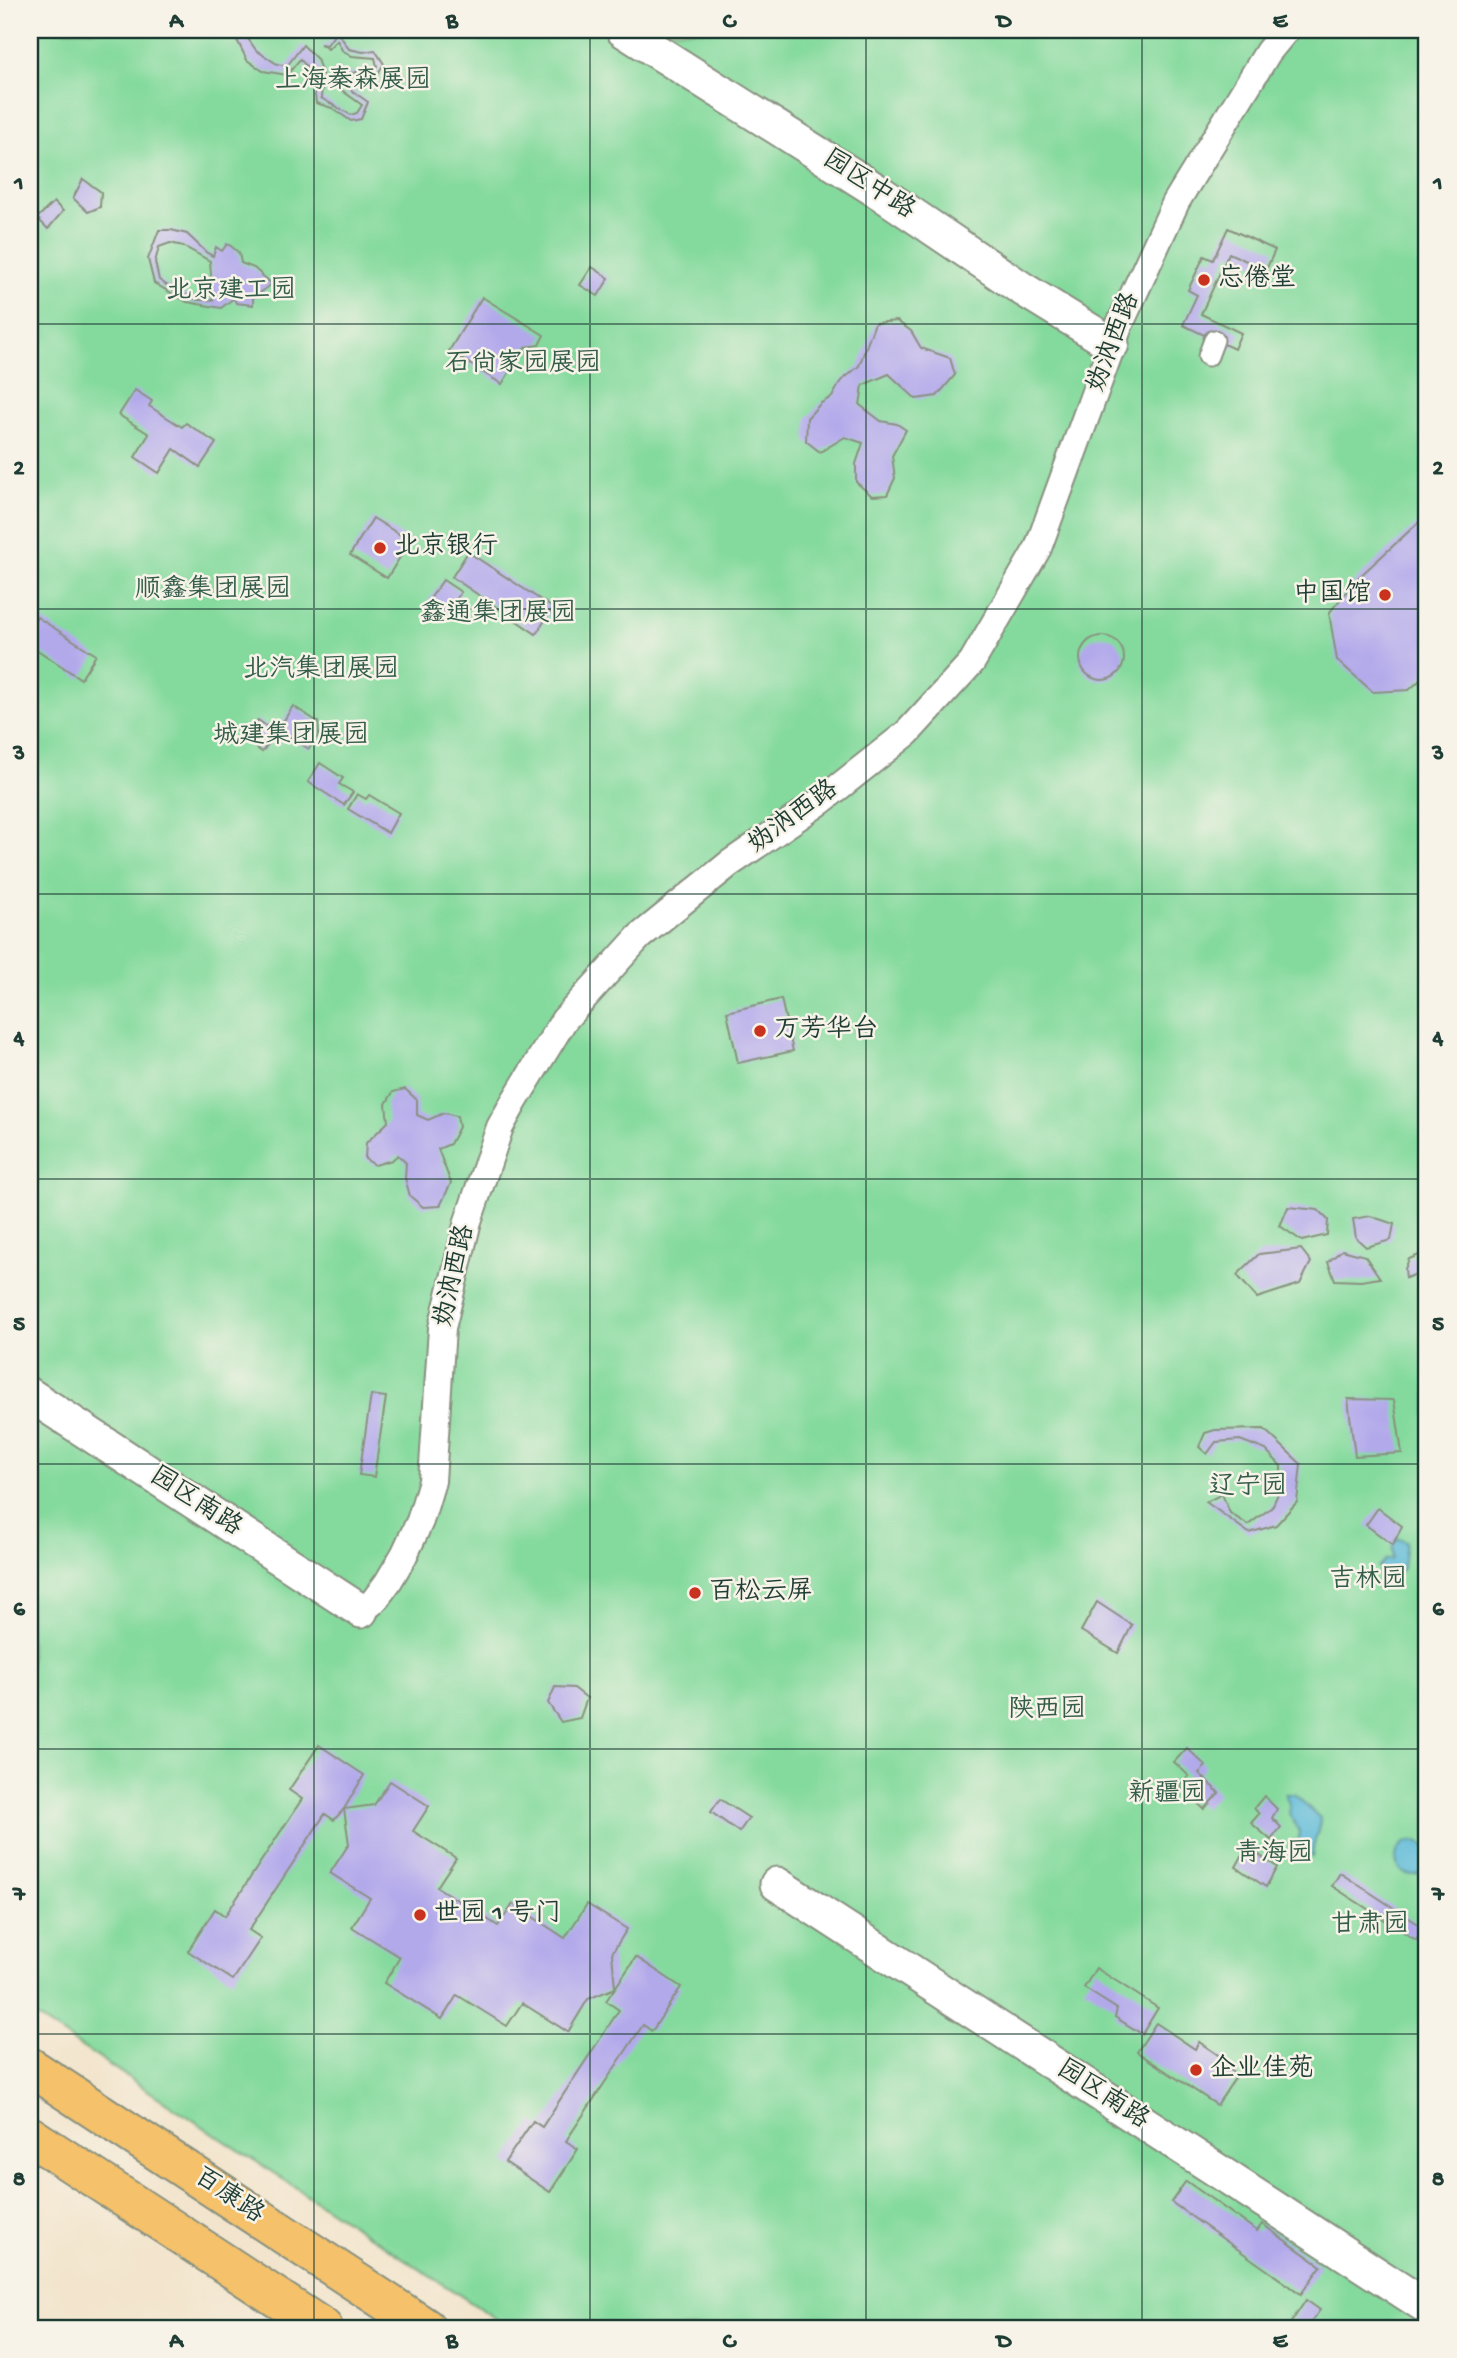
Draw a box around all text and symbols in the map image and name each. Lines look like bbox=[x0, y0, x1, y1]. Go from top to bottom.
text: A bbox=[168, 9, 184, 36]
text: B bbox=[445, 9, 459, 36]
text: C bbox=[723, 9, 738, 36]
text: D bbox=[995, 9, 1013, 36]
text: E bbox=[1273, 9, 1289, 36]
park label: 上海秦森展园 bbox=[275, 65, 431, 98]
street label: 园区中路 bbox=[816, 143, 921, 227]
text: 1 bbox=[13, 171, 24, 198]
text: 1 bbox=[1432, 171, 1443, 198]
place label: 忘倦堂 bbox=[1218, 263, 1296, 296]
marker: 忘倦堂 bbox=[1196, 272, 1212, 288]
park label: 北京建工园 bbox=[166, 275, 296, 308]
street label: 妫汭西路 bbox=[1080, 288, 1148, 397]
park label: 石尚家园展园 bbox=[445, 349, 601, 381]
text: 2 bbox=[13, 456, 25, 483]
text: 2 bbox=[1432, 456, 1444, 483]
place label: 北京银行 bbox=[394, 531, 498, 564]
marker: 北京银行 bbox=[372, 540, 388, 556]
park label: 顺鑫集团展园 bbox=[135, 574, 291, 607]
place label: 中国馆 bbox=[1293, 578, 1371, 611]
marker: 中国馆 bbox=[1377, 587, 1393, 603]
park label: 鑫通集团展园 bbox=[420, 598, 576, 631]
park label: 北汽集团展园 bbox=[243, 654, 399, 687]
park label: 城建集团展园 bbox=[213, 720, 369, 753]
text: 3 bbox=[12, 741, 25, 768]
text: 3 bbox=[1431, 741, 1444, 768]
street label: 妫汭西路 bbox=[742, 773, 845, 861]
place label: 万芳华台 bbox=[774, 1014, 878, 1047]
marker: 万芳华台 bbox=[752, 1023, 768, 1039]
text: 4 bbox=[13, 1026, 25, 1053]
text: 4 bbox=[1432, 1026, 1444, 1053]
street label: 妫汭西路 bbox=[427, 1221, 483, 1330]
text: 5 bbox=[13, 1312, 25, 1339]
text: 5 bbox=[1432, 1312, 1444, 1339]
street label: 园区南路 bbox=[143, 1460, 248, 1544]
park label: 辽宁园 bbox=[1209, 1471, 1287, 1504]
park label: 吉林园 bbox=[1329, 1564, 1407, 1597]
place label: 百松云屏 bbox=[709, 1577, 813, 1609]
marker: 百松云屏 bbox=[687, 1585, 703, 1601]
text: 6 bbox=[13, 1597, 26, 1624]
text: 6 bbox=[1432, 1597, 1445, 1624]
park label: 陕西园 bbox=[1008, 1695, 1086, 1727]
park label: 新疆园 bbox=[1128, 1779, 1206, 1811]
park label: 青海园 bbox=[1235, 1838, 1313, 1871]
text: 7 bbox=[12, 1882, 26, 1909]
text: 7 bbox=[1431, 1882, 1445, 1909]
place label: 世园 1 号门 bbox=[434, 1899, 561, 1931]
marker: 世园 1 号门 bbox=[412, 1907, 428, 1923]
park label: 甘肃园 bbox=[1331, 1909, 1409, 1942]
street label: 园区南路 bbox=[1050, 2053, 1155, 2137]
place label: 企业佳苑 bbox=[1210, 2053, 1314, 2086]
marker: 企业佳苑 bbox=[1188, 2062, 1204, 2078]
street label: 百康路 bbox=[187, 2161, 270, 2232]
text: 8 bbox=[13, 2167, 26, 2194]
text: 8 bbox=[1432, 2167, 1445, 2194]
text: A bbox=[168, 2329, 184, 2356]
text: B bbox=[445, 2329, 459, 2356]
text: C bbox=[723, 2329, 738, 2356]
text: D bbox=[995, 2329, 1013, 2356]
text: E bbox=[1273, 2329, 1289, 2356]

